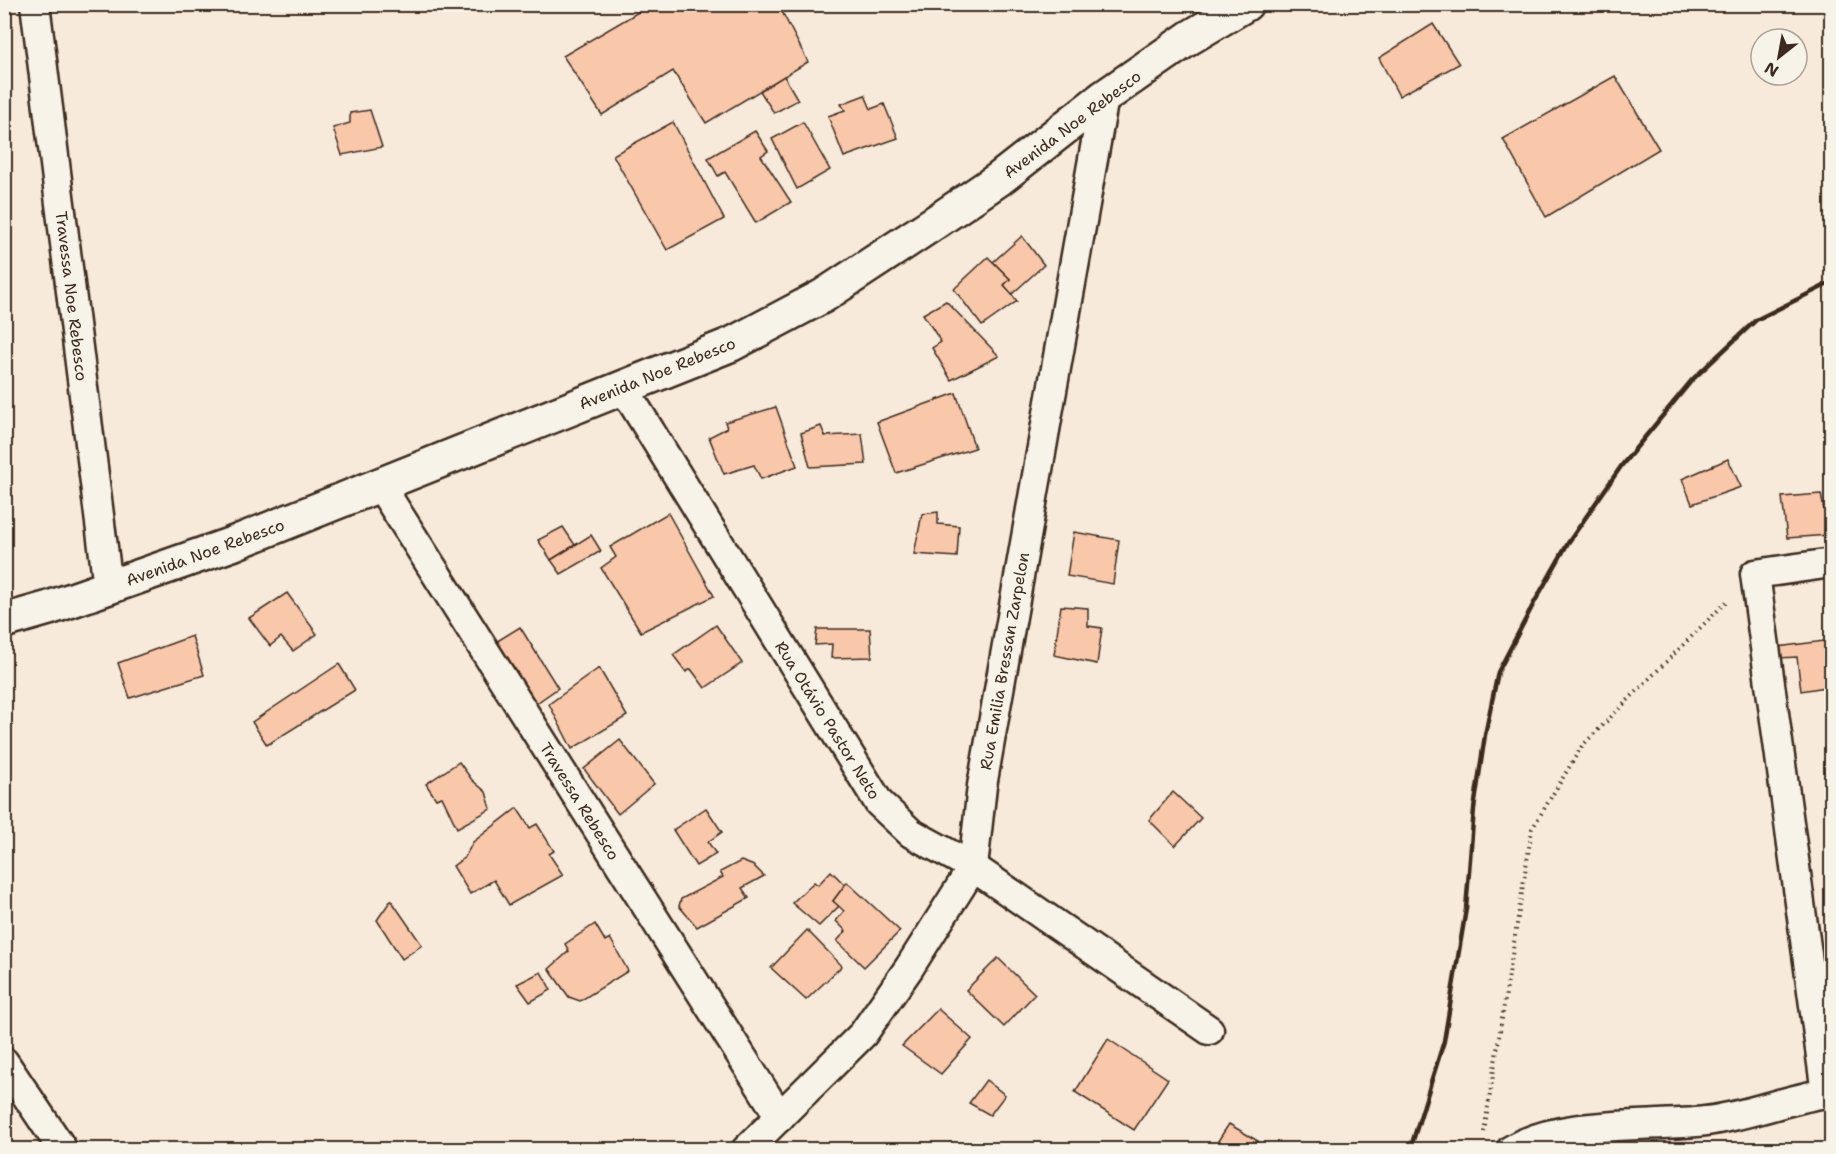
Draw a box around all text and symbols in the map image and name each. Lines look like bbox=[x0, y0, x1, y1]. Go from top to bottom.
north arrow bbox=[1749, 27, 1809, 87]
text: N bbox=[1761, 57, 1782, 82]
street label: Avenida Noe Rebesco bbox=[999, 66, 1145, 183]
street label: Travessa Noe Rebesco bbox=[51, 210, 92, 382]
street label: Avenida Noe Rebesco bbox=[576, 332, 739, 414]
street label: Avenida Noe Rebesco bbox=[123, 514, 287, 591]
street label: Rua Emilia Bressan Zarpelon bbox=[975, 550, 1034, 772]
street label: Rua Otávio Pastor Neto bbox=[770, 637, 885, 803]
street label: Travessa Rebesco bbox=[535, 738, 624, 864]

